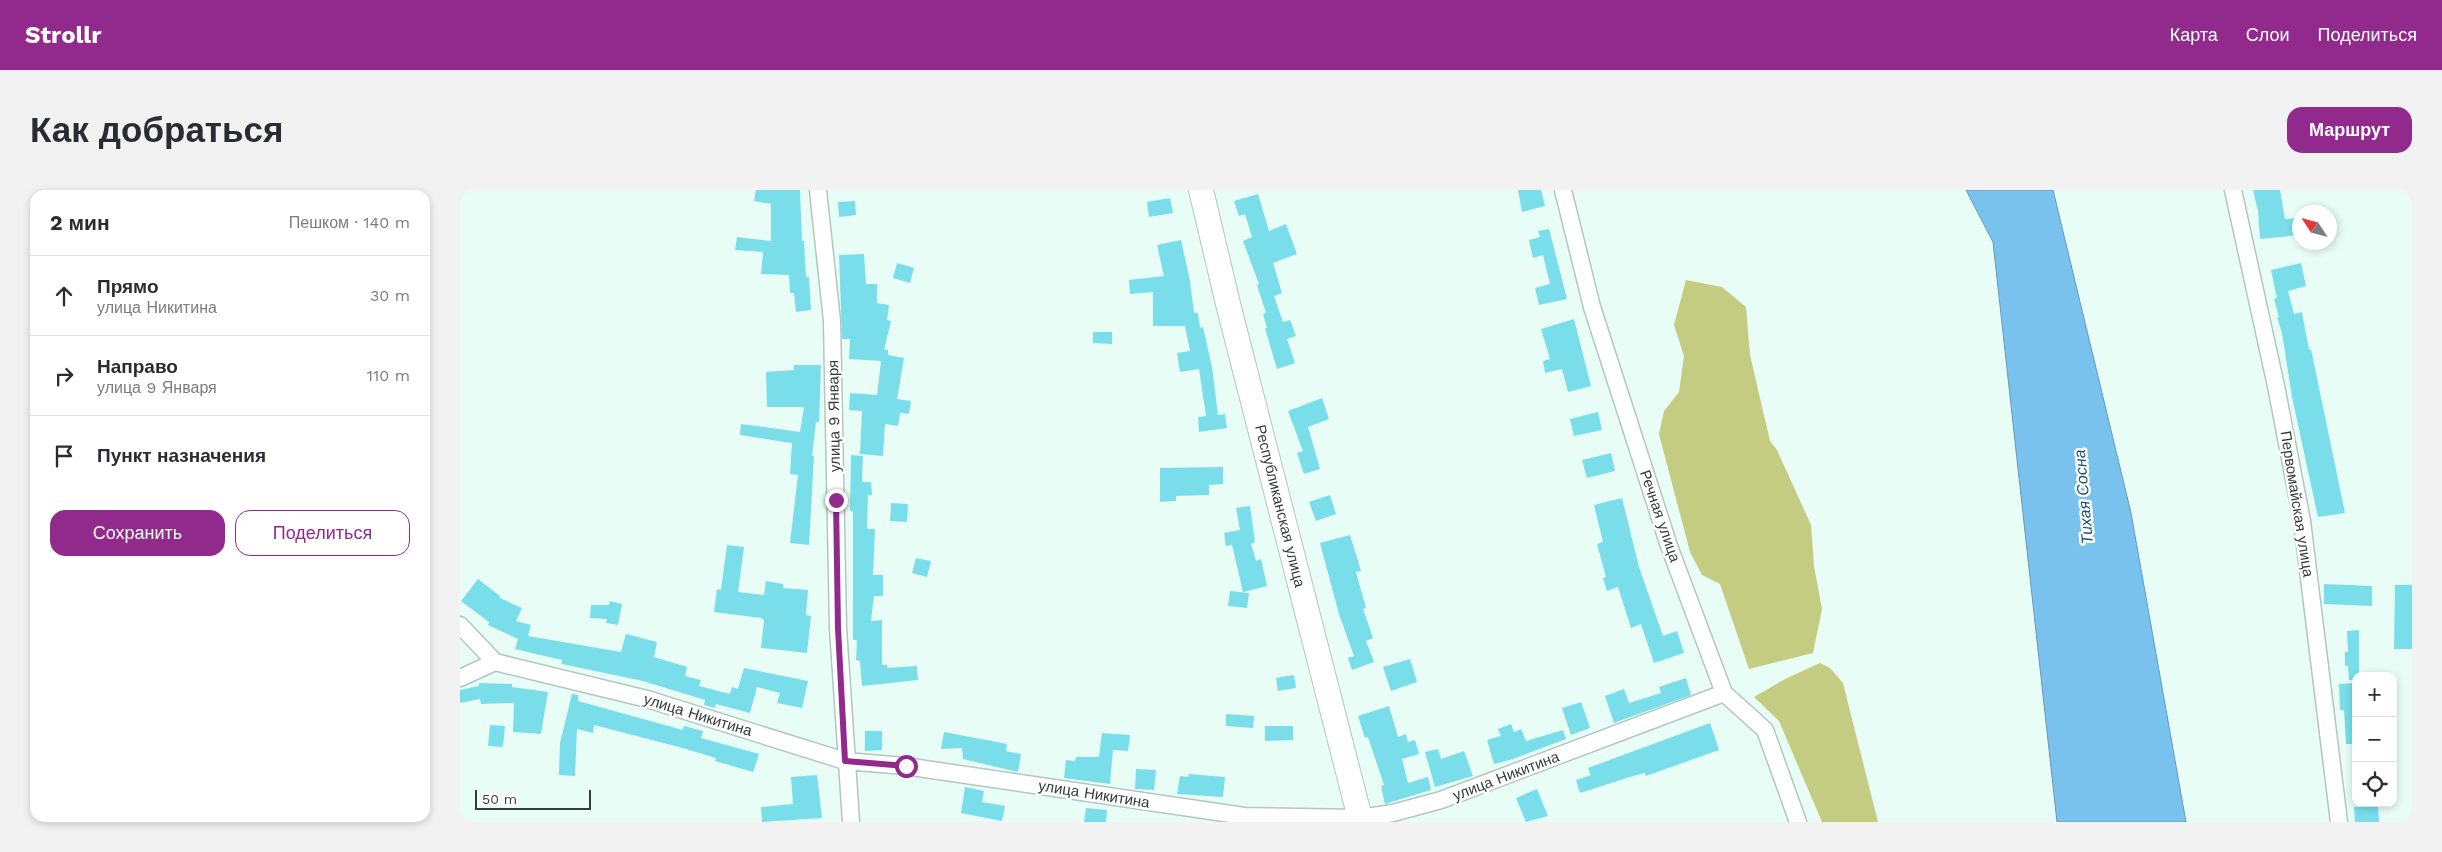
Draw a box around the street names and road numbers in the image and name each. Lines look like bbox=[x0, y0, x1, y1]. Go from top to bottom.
street label: улица 9 Января bbox=[824, 360, 844, 472]
street label: Республиканская улица bbox=[1251, 423, 1309, 590]
street label: Первомайская улица bbox=[2277, 430, 2318, 579]
street label: Речная улица bbox=[1636, 468, 1684, 565]
street label: улица Никитина bbox=[642, 690, 755, 740]
street label: улица Никитина bbox=[1450, 747, 1562, 805]
street label: улица Никитина bbox=[1037, 776, 1152, 812]

